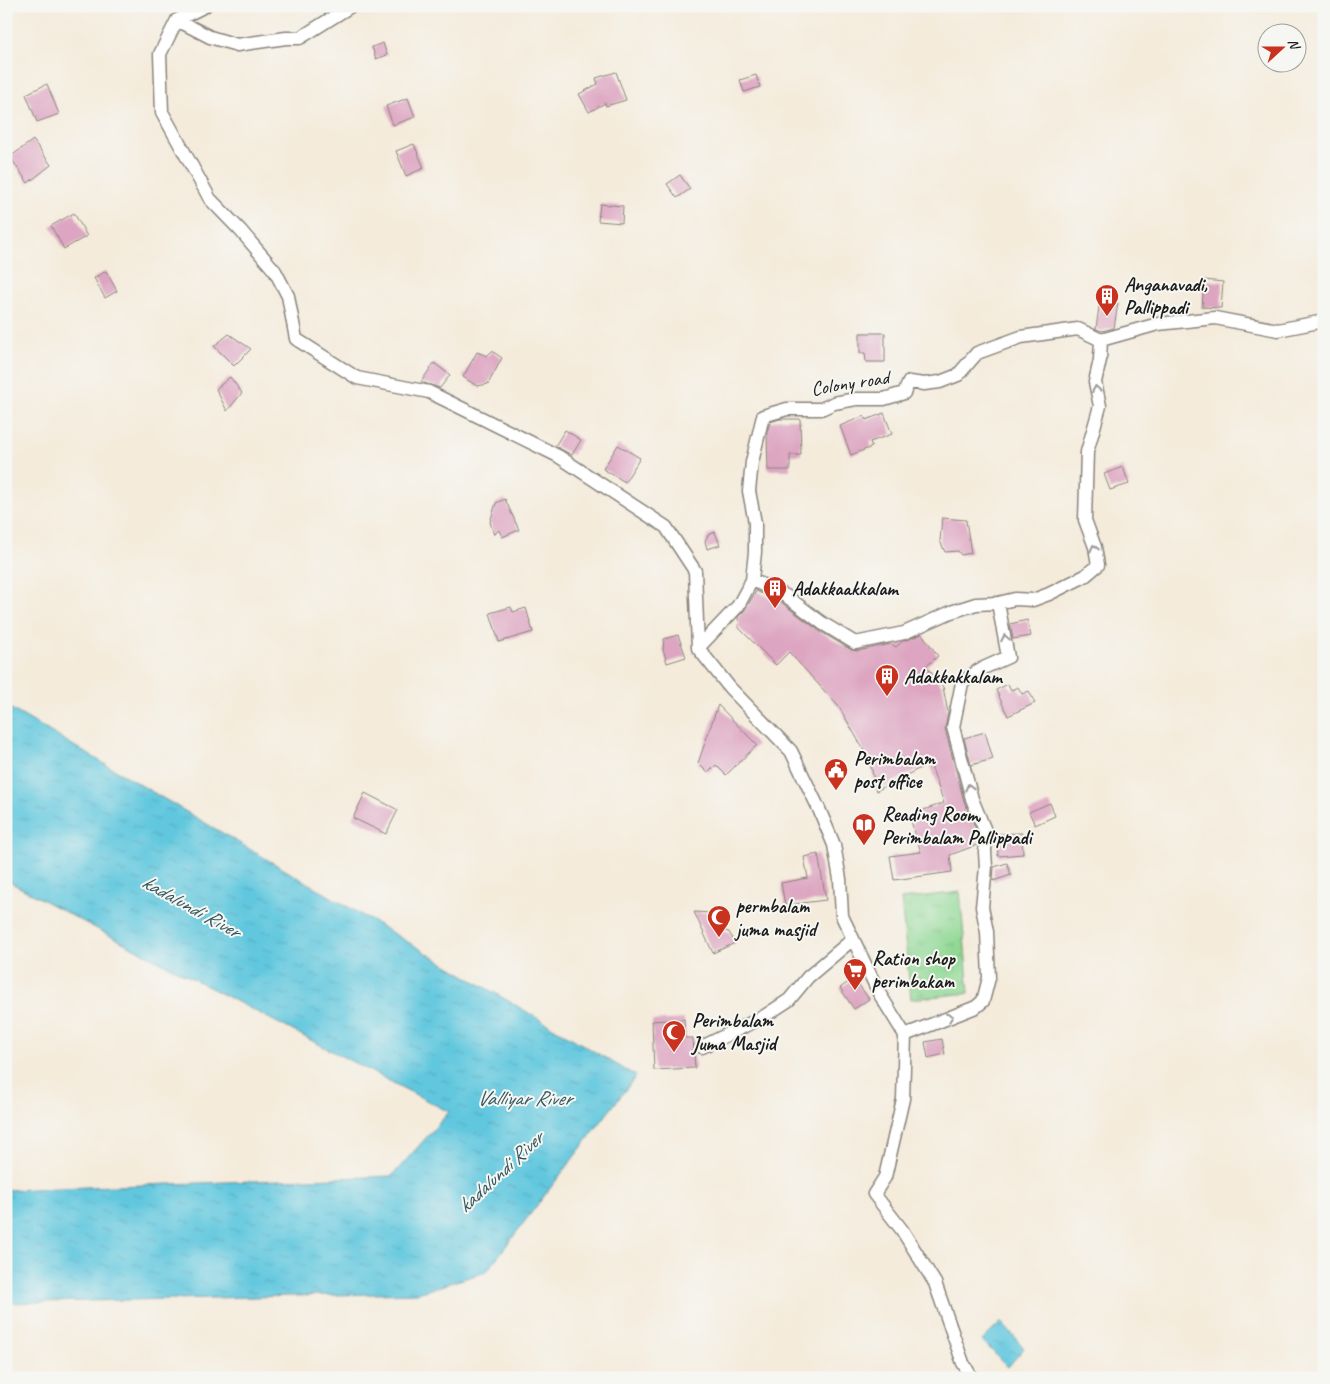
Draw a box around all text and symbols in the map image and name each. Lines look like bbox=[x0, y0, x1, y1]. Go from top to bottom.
north arrow bbox=[1258, 22, 1308, 72]
text: N bbox=[1284, 36, 1304, 53]
place label: Anganavadi, Pallippadi bbox=[1124, 272, 1208, 320]
building icon: Anganavadi, Pallippadi bbox=[1094, 283, 1120, 317]
street label: Colony road bbox=[809, 364, 894, 401]
one-way arrow bbox=[1092, 385, 1102, 394]
one-way arrow bbox=[1089, 544, 1100, 553]
building icon: Adakkaakkalam bbox=[762, 575, 788, 609]
place label: Adakkaakkalam bbox=[792, 576, 899, 601]
one-way arrow bbox=[1000, 633, 1010, 642]
building icon: Adakkakkalam bbox=[874, 663, 900, 697]
place label: Adakkakkalam bbox=[904, 664, 1003, 689]
place label: Perimbalam post office bbox=[854, 746, 937, 794]
public building icon: Perimbalam post office bbox=[823, 757, 849, 791]
one-way arrow bbox=[964, 782, 975, 791]
place label: Reading Room, Perimbalam Pallippadi bbox=[882, 802, 1034, 850]
library icon: Reading Room, Perimbalam Pallippadi bbox=[851, 812, 877, 846]
water label: kadalundi River bbox=[137, 868, 248, 946]
place label: permbalam juma masjid bbox=[734, 894, 820, 942]
mosque icon: permbalam juma masjid bbox=[706, 904, 732, 938]
place label: Ration shop perimbakam bbox=[872, 946, 956, 994]
supermarket icon: Ration shop perimbakam bbox=[842, 957, 868, 991]
place label: Perimbalam Juma Masjid bbox=[690, 1008, 780, 1056]
one-way arrow bbox=[945, 1013, 954, 1023]
mosque icon: Perimbalam Juma Masjid bbox=[661, 1019, 687, 1053]
water label: Valliyar River bbox=[477, 1085, 575, 1111]
water label: kadalundi River bbox=[452, 1123, 552, 1218]

